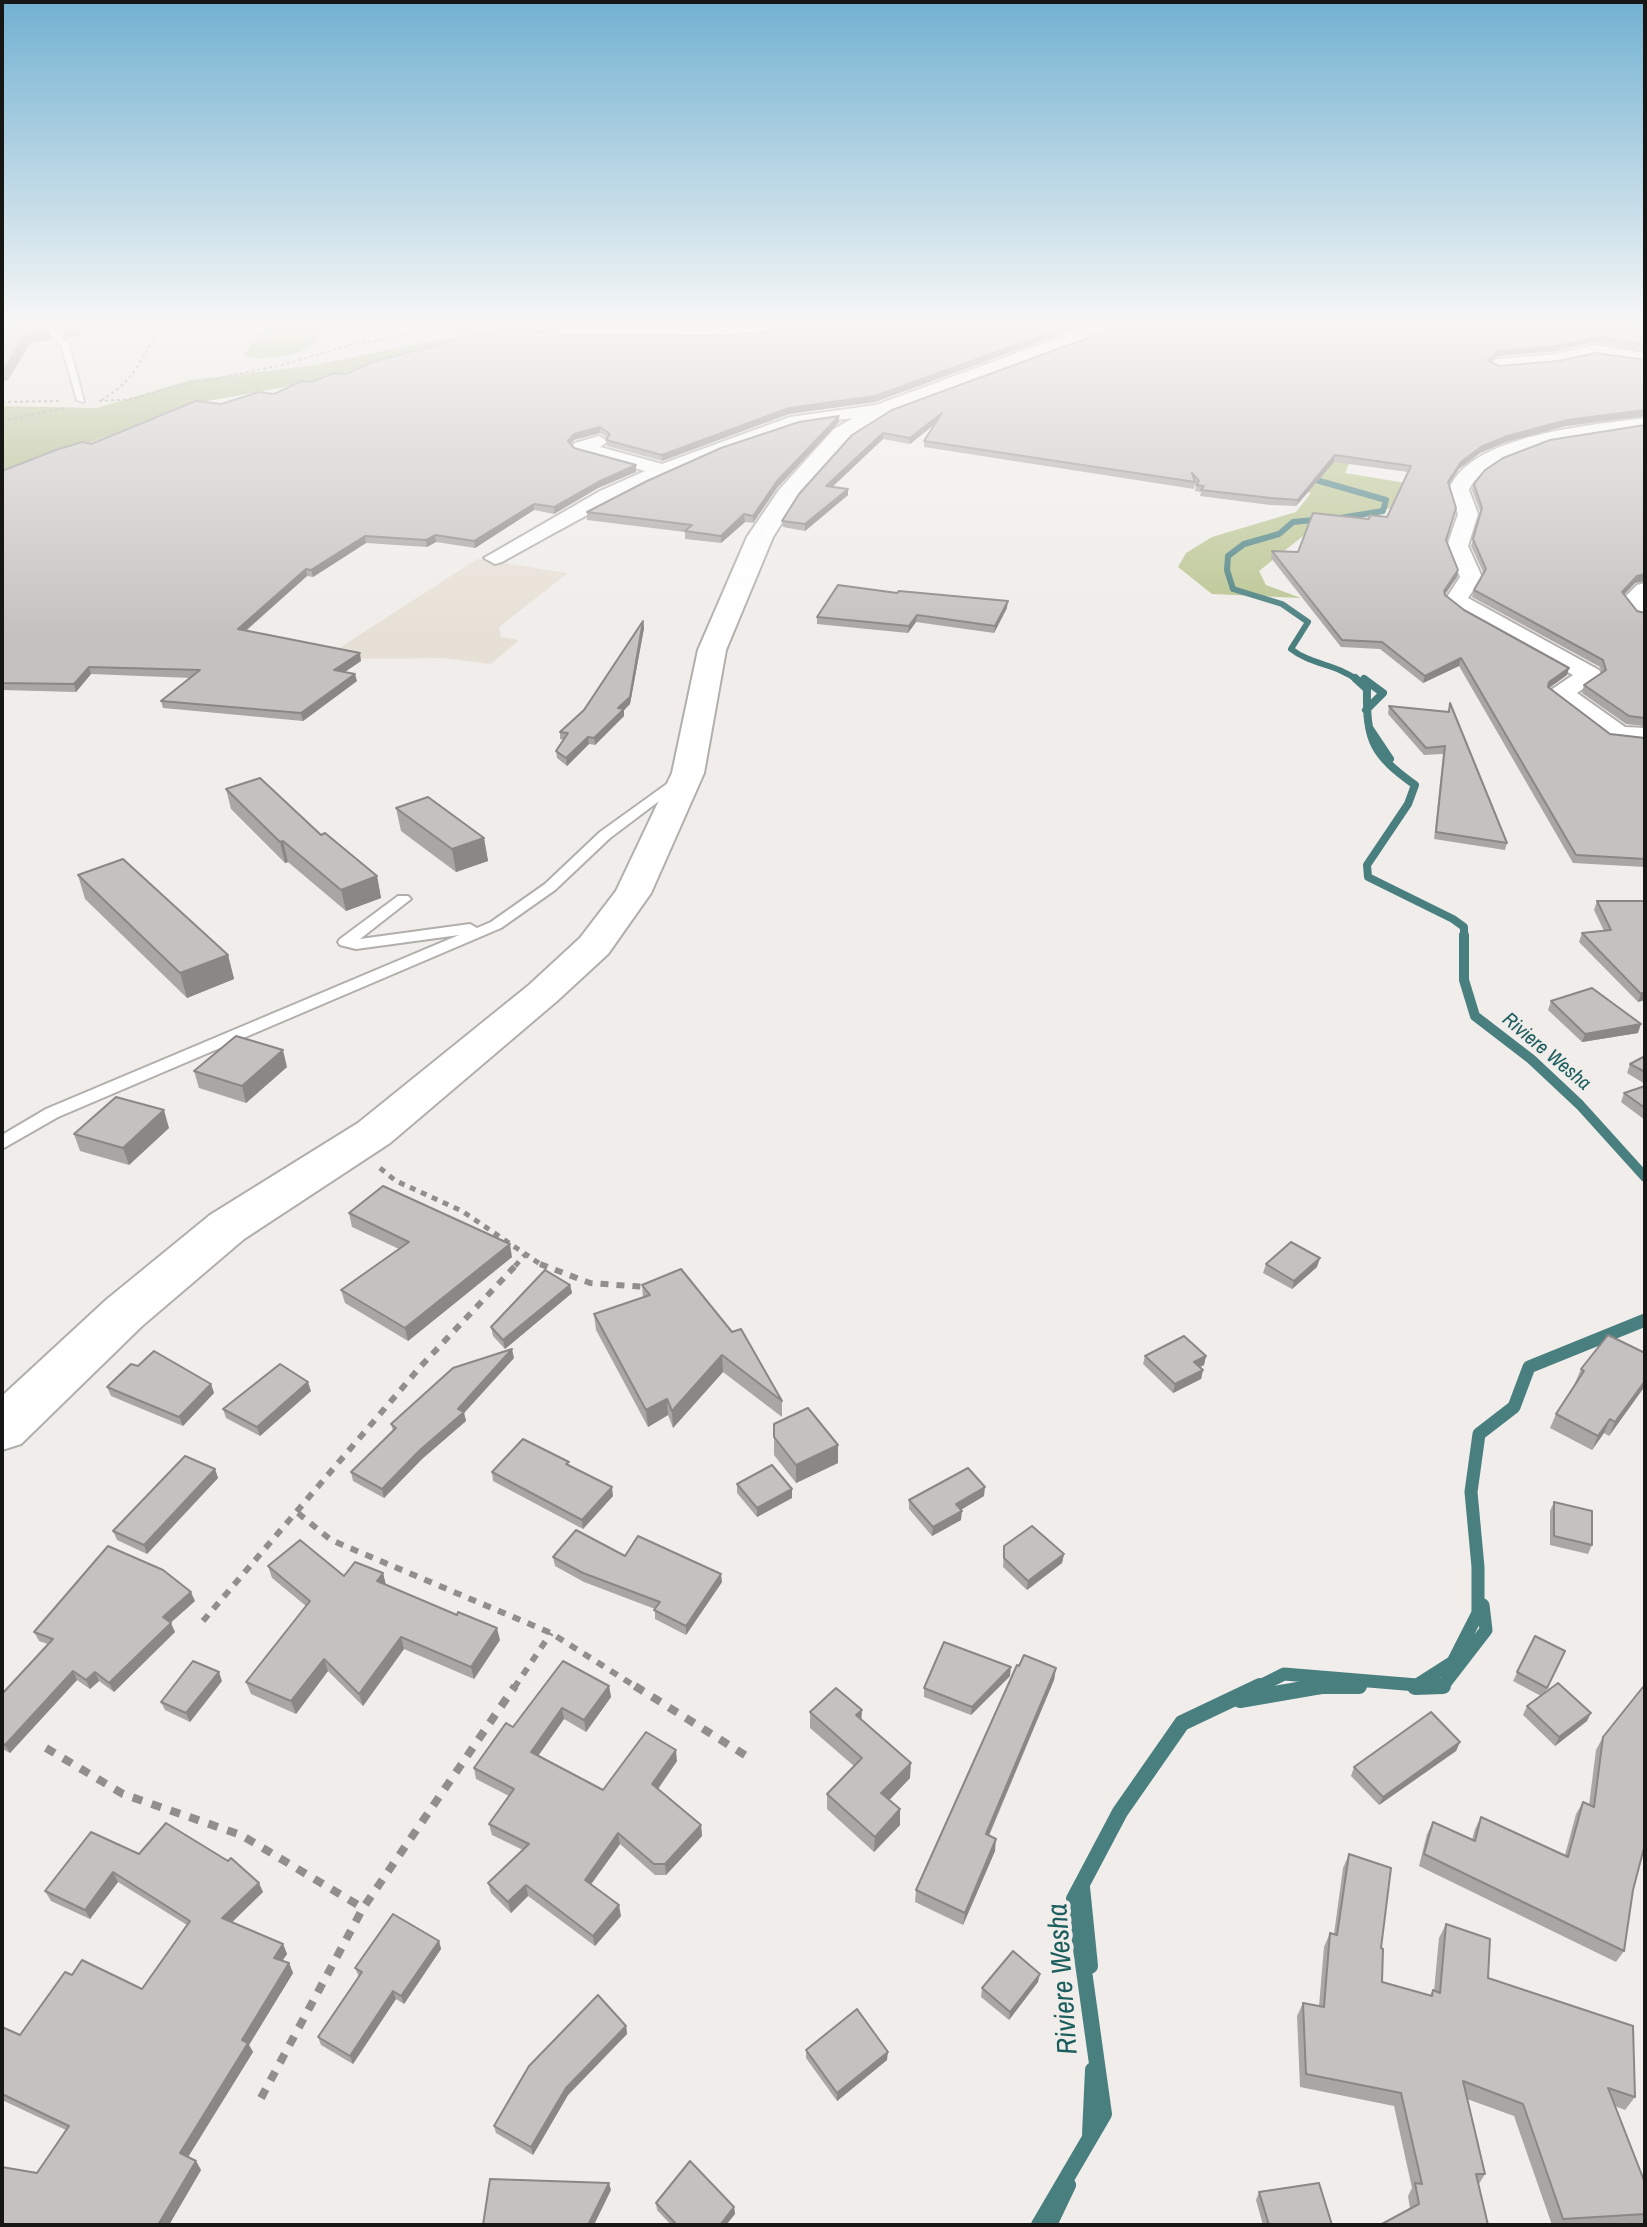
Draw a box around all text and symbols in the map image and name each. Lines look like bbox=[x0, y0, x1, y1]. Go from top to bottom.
water label: Riviere Wesha bbox=[1497, 1008, 1595, 1096]
water label: Riviere Wesha bbox=[1042, 1902, 1086, 2056]

